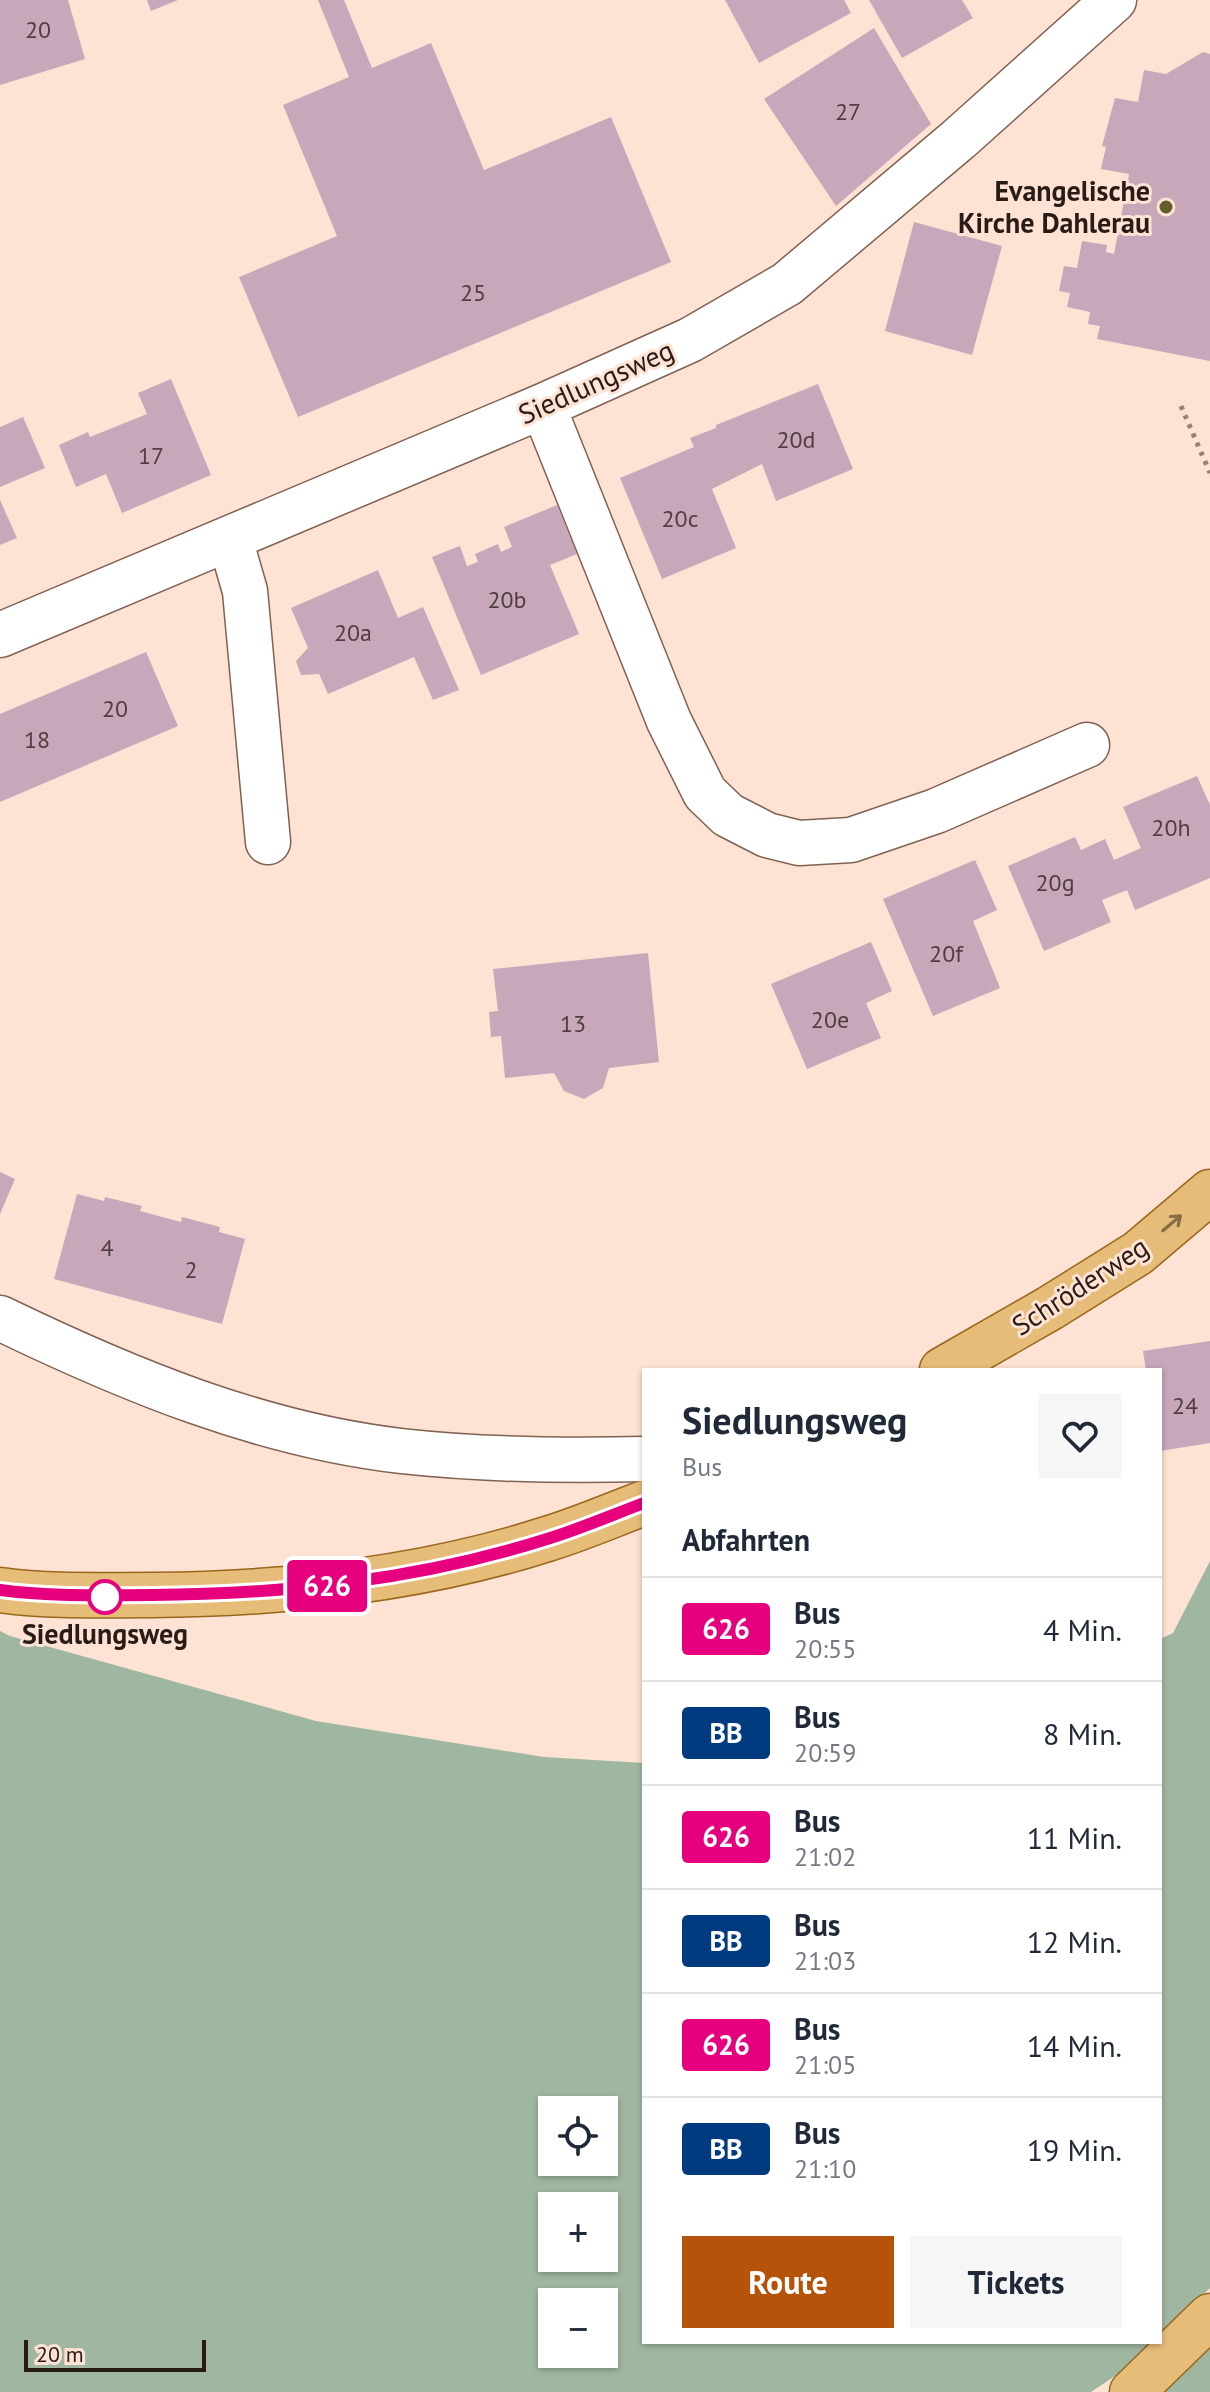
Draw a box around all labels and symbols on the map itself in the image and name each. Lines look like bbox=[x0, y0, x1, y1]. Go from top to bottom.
house number: 20 bbox=[25, 14, 51, 45]
house number: 27 bbox=[835, 96, 861, 127]
place label: Evangelische Kirche Dahlerau bbox=[958, 172, 1150, 241]
marker: Evangelische Kirche Dahlerau bbox=[1157, 198, 1175, 216]
house number: 25 bbox=[460, 277, 486, 308]
street label: Siedlungsweg bbox=[512, 331, 679, 432]
house number: 20d bbox=[776, 424, 816, 455]
house number: 17 bbox=[138, 440, 164, 471]
house number: 20c bbox=[662, 503, 699, 534]
house number: 20b bbox=[487, 584, 527, 615]
house number: 20a bbox=[334, 617, 372, 648]
house number: 20 bbox=[102, 693, 128, 724]
house number: 18 bbox=[24, 724, 50, 755]
house number: 20h bbox=[1151, 812, 1191, 843]
house number: 20g bbox=[1035, 867, 1075, 898]
house number: 20f bbox=[929, 938, 964, 969]
house number: 20e bbox=[811, 1004, 849, 1035]
house number: 13 bbox=[560, 1008, 586, 1039]
one-way arrow bbox=[1162, 1214, 1182, 1232]
street label: Schröderweg bbox=[1004, 1228, 1155, 1343]
house number: 4 bbox=[100, 1232, 114, 1263]
house number: 2 bbox=[184, 1254, 198, 1285]
house number: 24 bbox=[1172, 1390, 1198, 1421]
line badge: 626 bbox=[281, 1560, 373, 1612]
marker: Siedlungsweg bbox=[88, 1580, 122, 1614]
place label: Siedlungsweg bbox=[22, 1615, 188, 1652]
scale bar bbox=[24, 2336, 206, 2372]

